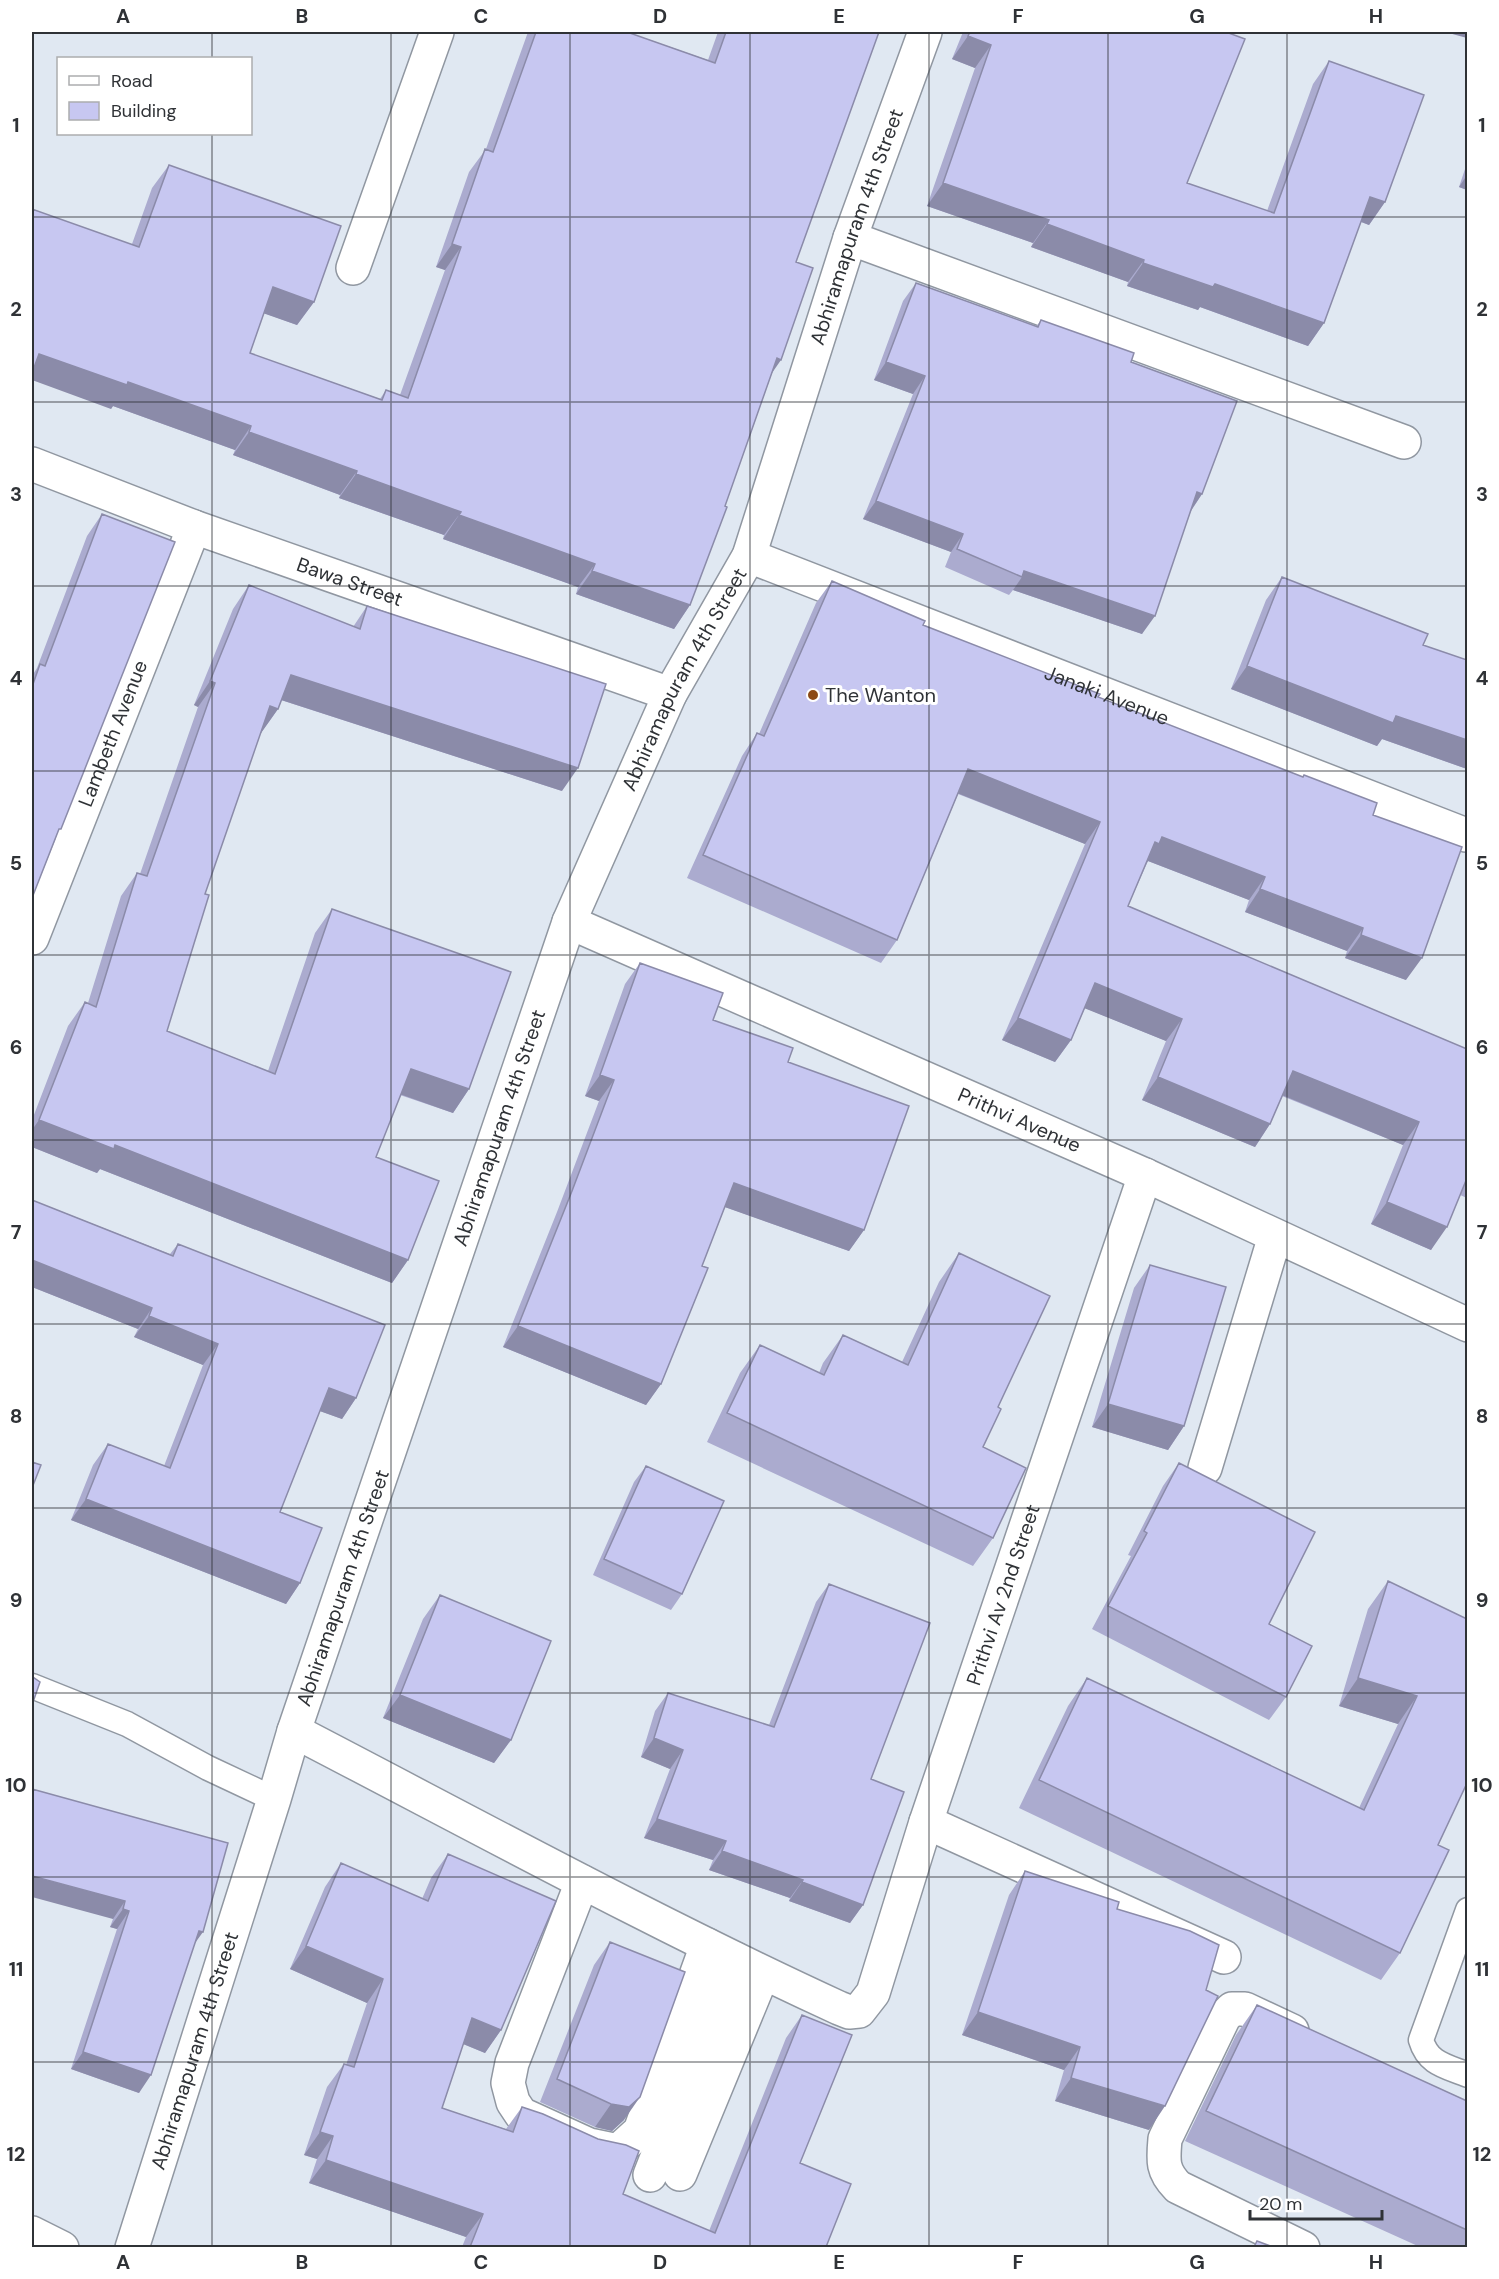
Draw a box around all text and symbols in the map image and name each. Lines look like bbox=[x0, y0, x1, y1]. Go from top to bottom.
text: A bbox=[116, 3, 130, 29]
text: B bbox=[296, 3, 308, 29]
text: C bbox=[474, 3, 488, 29]
text: D bbox=[653, 3, 667, 29]
text: E bbox=[833, 3, 845, 29]
text: F bbox=[1012, 3, 1024, 29]
text: G bbox=[1189, 3, 1205, 29]
text: H bbox=[1369, 3, 1383, 29]
legend bbox=[57, 57, 252, 135]
text: Road bbox=[111, 69, 153, 93]
text: Building bbox=[111, 99, 176, 123]
street label: Abhiramapuram 4th Street bbox=[804, 105, 909, 348]
text: 1 bbox=[12, 112, 20, 138]
text: 1 bbox=[1478, 112, 1486, 138]
text: 2 bbox=[10, 296, 22, 322]
text: 2 bbox=[1476, 296, 1488, 322]
text: 3 bbox=[10, 481, 22, 507]
text: 3 bbox=[1476, 481, 1488, 507]
street label: Bawa Street bbox=[293, 551, 407, 612]
street label: Abhiramapuram 4th Street bbox=[616, 563, 753, 795]
street label: Lambeth Avenue bbox=[72, 656, 153, 810]
street label: Janaki Avenue bbox=[1041, 659, 1173, 731]
text: 4 bbox=[10, 665, 23, 691]
text: 4 bbox=[1476, 665, 1489, 691]
place label: The Wanton bbox=[825, 682, 936, 708]
marker: The Wanton bbox=[806, 688, 820, 702]
text: 5 bbox=[10, 850, 22, 876]
text: 5 bbox=[1476, 850, 1488, 876]
street label: Abhiramapuram 4th Street bbox=[447, 1006, 551, 1249]
text: 6 bbox=[10, 1034, 22, 1060]
text: 6 bbox=[1476, 1034, 1488, 1060]
street label: Prithvi Avenue bbox=[954, 1081, 1085, 1158]
text: 7 bbox=[11, 1219, 22, 1245]
text: 7 bbox=[1477, 1219, 1488, 1245]
text: 8 bbox=[10, 1403, 22, 1429]
text: 8 bbox=[1476, 1403, 1488, 1429]
street label: Abhiramapuram 4th Street bbox=[290, 1466, 395, 1709]
street label: Prithvi Av 2nd Street bbox=[960, 1501, 1046, 1689]
text: 9 bbox=[10, 1587, 22, 1613]
text: 9 bbox=[1476, 1587, 1488, 1613]
text: 10 bbox=[5, 1772, 27, 1798]
text: 10 bbox=[1471, 1772, 1493, 1798]
street label: Abhiramapuram 4th Street bbox=[145, 1928, 244, 2173]
text: 11 bbox=[9, 1956, 23, 1982]
text: 11 bbox=[1475, 1956, 1489, 1982]
text: 12 bbox=[7, 2141, 25, 2167]
text: 12 bbox=[1473, 2141, 1491, 2167]
scale bar bbox=[1250, 2183, 1382, 2221]
text: 20 m bbox=[1259, 2192, 1302, 2216]
text: A bbox=[116, 2249, 130, 2275]
text: B bbox=[296, 2249, 308, 2275]
text: C bbox=[474, 2249, 488, 2275]
text: D bbox=[653, 2249, 667, 2275]
text: E bbox=[833, 2249, 845, 2275]
text: F bbox=[1012, 2249, 1024, 2275]
text: G bbox=[1189, 2249, 1205, 2275]
text: H bbox=[1369, 2249, 1383, 2275]

